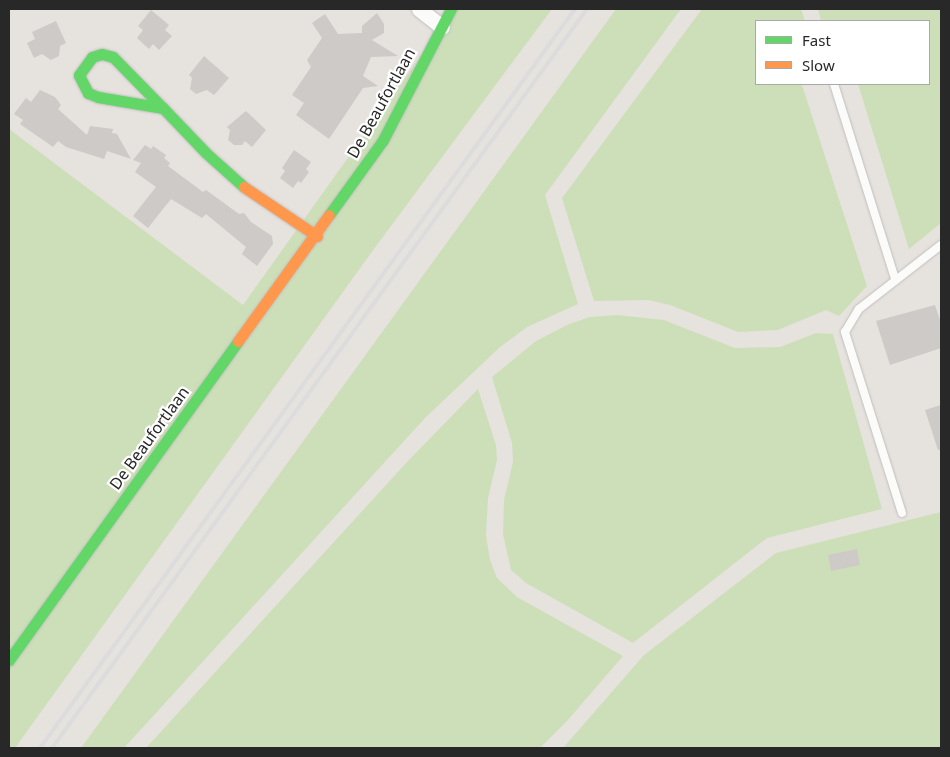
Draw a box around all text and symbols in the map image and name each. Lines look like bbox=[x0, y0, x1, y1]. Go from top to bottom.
legend bbox=[755, 20, 930, 85]
text: Fast bbox=[802, 30, 831, 50]
street label: De Beaufortlaan bbox=[343, 45, 419, 161]
text: Slow bbox=[802, 55, 835, 75]
street label: De Beaufortlaan bbox=[105, 383, 193, 493]

